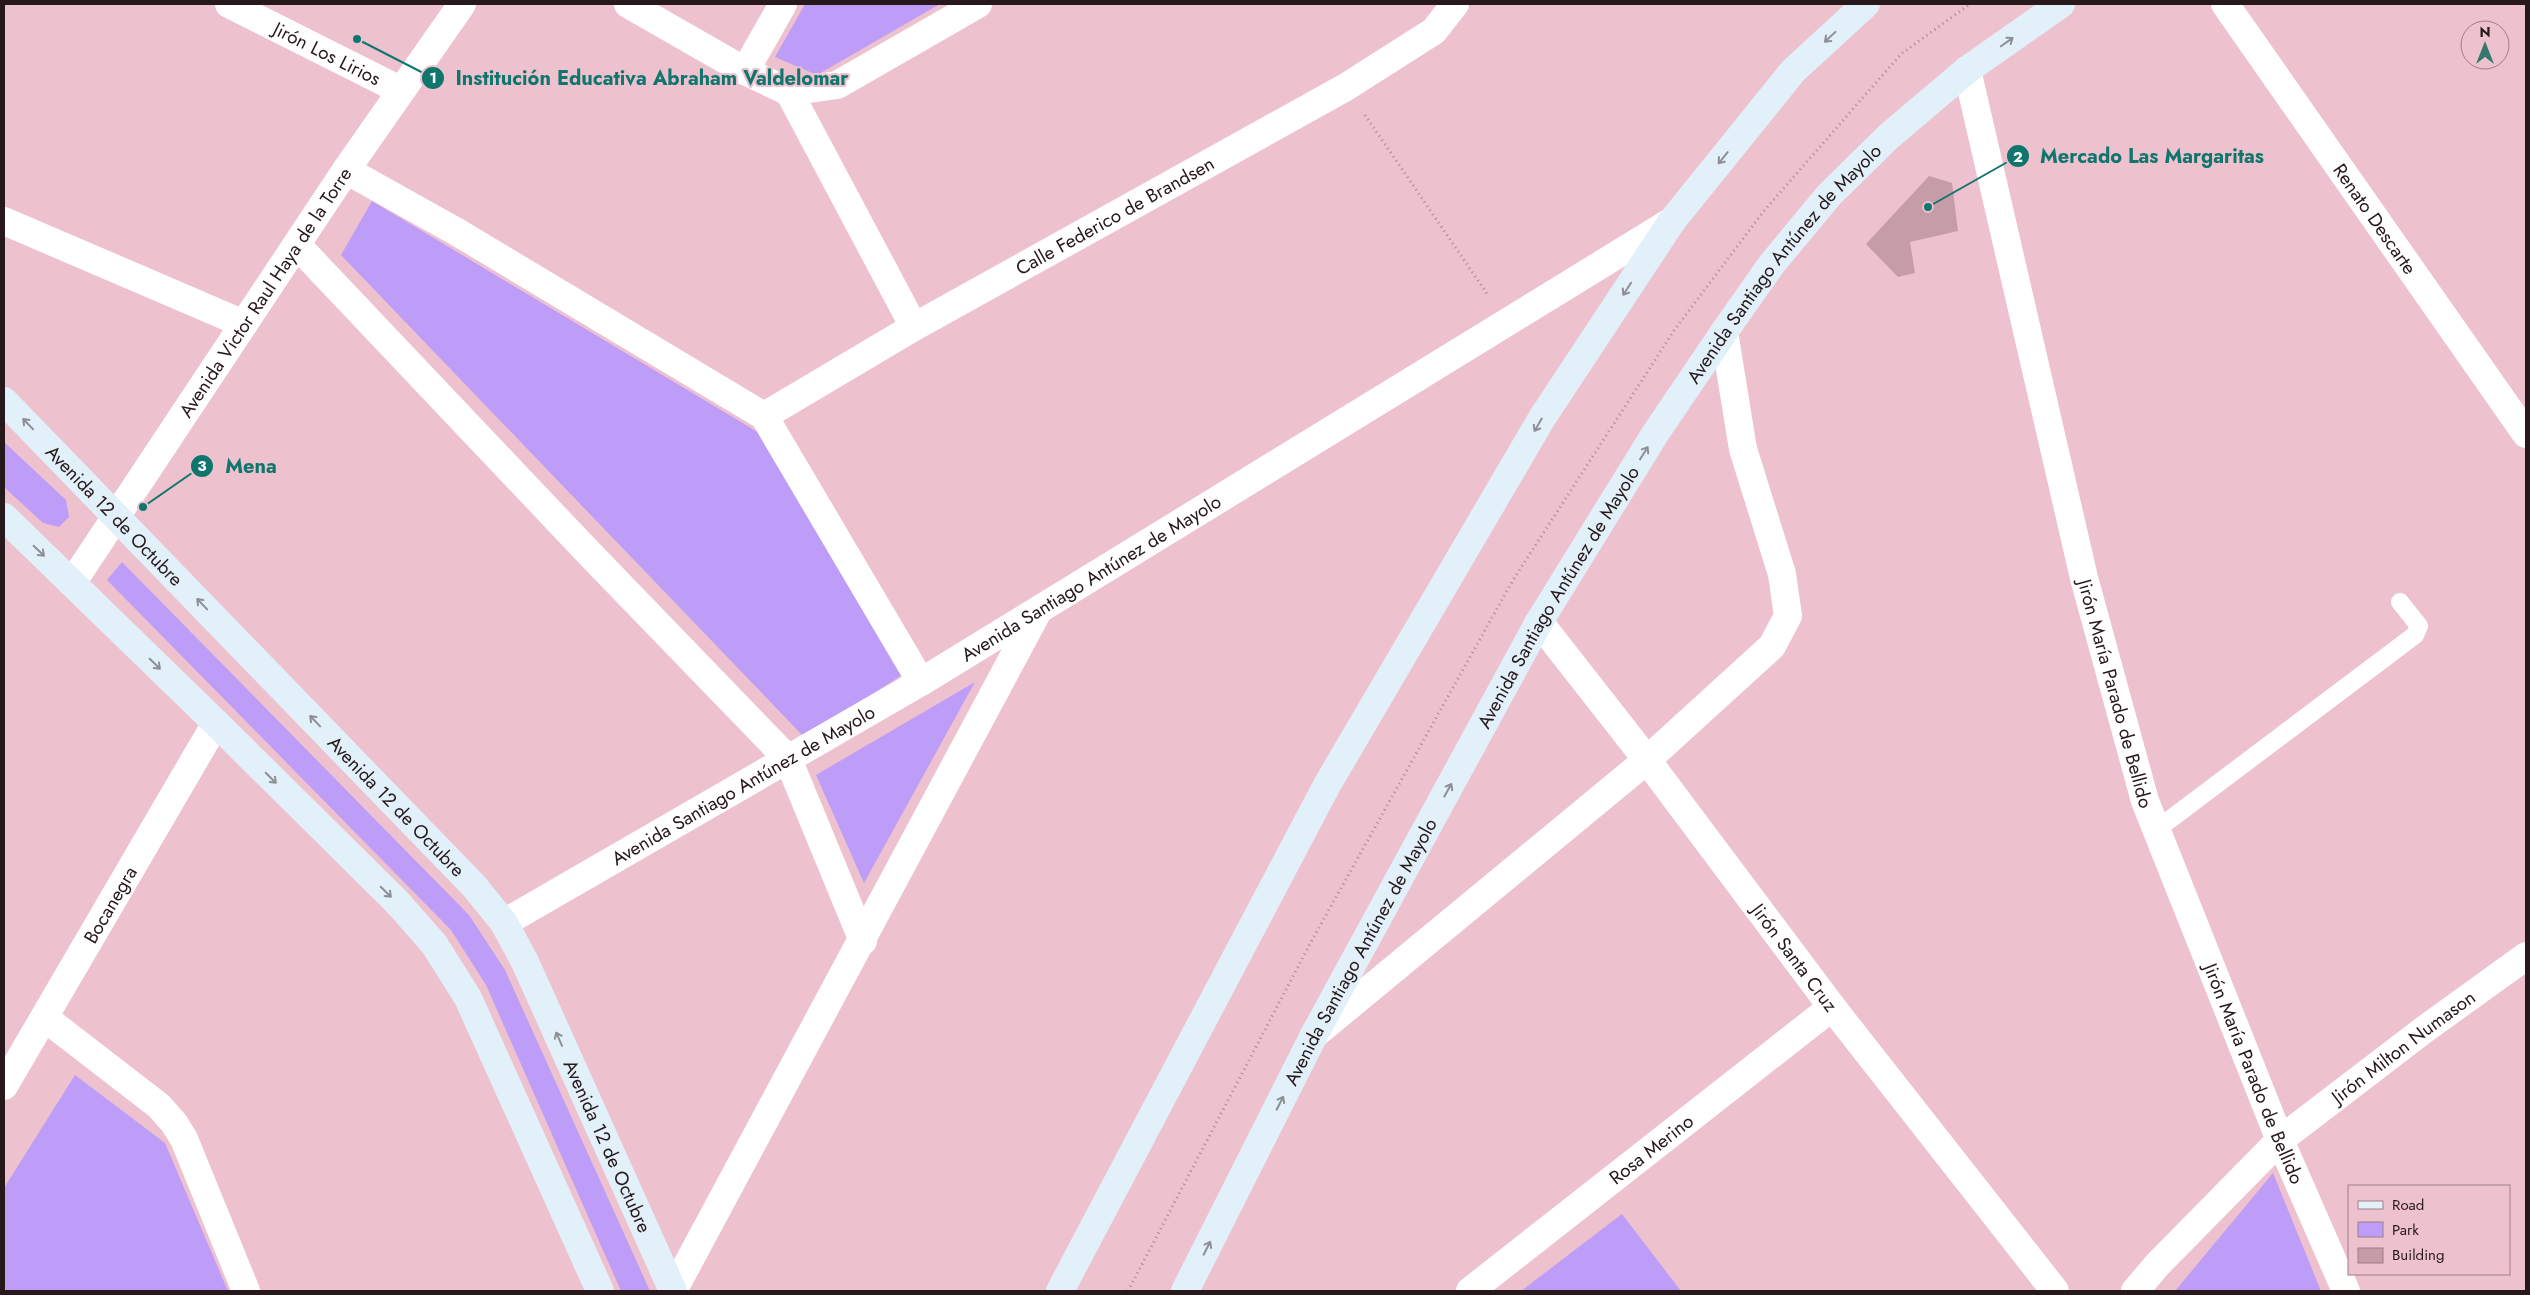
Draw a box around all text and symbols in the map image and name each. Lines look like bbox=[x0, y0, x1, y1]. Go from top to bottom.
street label: Jirón Los Lirios bbox=[266, 14, 386, 92]
north arrow bbox=[2460, 20, 2510, 70]
text: N bbox=[2479, 22, 2491, 42]
one-way arrow bbox=[1824, 31, 1837, 43]
one-way arrow bbox=[2000, 37, 2014, 47]
callout: Institución Educativa Abraham Valdelomar bbox=[420, 60, 858, 95]
text: Institución Educativa Abraham Valdelomar bbox=[455, 64, 849, 93]
text: 1 bbox=[429, 67, 437, 89]
street label: Avenida Santiago Antúnez de Mayolo bbox=[1680, 137, 1887, 389]
callout: Mercado Las Margaritas bbox=[2005, 139, 2274, 174]
text: Mercado Las Margaritas bbox=[2040, 142, 2264, 171]
text: 2 bbox=[2013, 146, 2023, 168]
street label: Calle Federico de Brandsen bbox=[1011, 149, 1219, 282]
one-way arrow bbox=[1717, 151, 1728, 164]
street label: Renato Descarte bbox=[2327, 158, 2424, 280]
street label: Avenida Victor Raul Haya de la Torre bbox=[172, 162, 358, 423]
one-way arrow bbox=[1622, 282, 1632, 296]
one-way arrow bbox=[22, 418, 34, 431]
one-way arrow bbox=[1532, 418, 1542, 432]
street label: Avenida 12 de Octubre bbox=[40, 439, 190, 592]
one-way arrow bbox=[1639, 446, 1649, 460]
callout: Mena bbox=[190, 448, 287, 483]
text: Mena bbox=[225, 452, 277, 481]
text: 3 bbox=[197, 455, 207, 477]
street label: Avenida Santiago Antúnez de Mayolo bbox=[1470, 461, 1646, 733]
street label: Avenida Santiago Antúnez de Mayolo bbox=[956, 488, 1226, 668]
one-way arrow bbox=[32, 545, 45, 557]
street label: Jirón María Parado de Bellido bbox=[2071, 573, 2160, 812]
one-way arrow bbox=[196, 598, 208, 610]
one-way arrow bbox=[149, 658, 161, 670]
street label: Avenida Santiago Antúnez de Mayolo bbox=[606, 698, 880, 872]
one-way arrow bbox=[309, 715, 321, 727]
street label: Avenida 12 de Octubre bbox=[322, 729, 471, 883]
one-way arrow bbox=[265, 772, 277, 784]
one-way arrow bbox=[1444, 783, 1453, 798]
street label: Avenida Santiago Antúnez de Mayolo bbox=[1277, 813, 1443, 1090]
street label: Bocanegra bbox=[77, 861, 143, 948]
one-way arrow bbox=[380, 886, 392, 898]
street label: Jirón Santa Cruz bbox=[1744, 895, 1845, 1017]
street label: Jirón María Parado de Bellido bbox=[2196, 956, 2311, 1188]
street label: Jirón Milton Numason bbox=[2323, 984, 2481, 1111]
one-way arrow bbox=[554, 1032, 564, 1047]
street label: Avenida 12 de Octubre bbox=[557, 1055, 659, 1237]
one-way arrow bbox=[1276, 1096, 1285, 1111]
street label: Rosa Merino bbox=[1603, 1107, 1699, 1191]
legend bbox=[2348, 1185, 2510, 1275]
text: Road bbox=[2392, 1194, 2424, 1216]
text: Park bbox=[2392, 1219, 2419, 1241]
one-way arrow bbox=[1203, 1241, 1212, 1256]
text: Building bbox=[2392, 1244, 2444, 1266]

